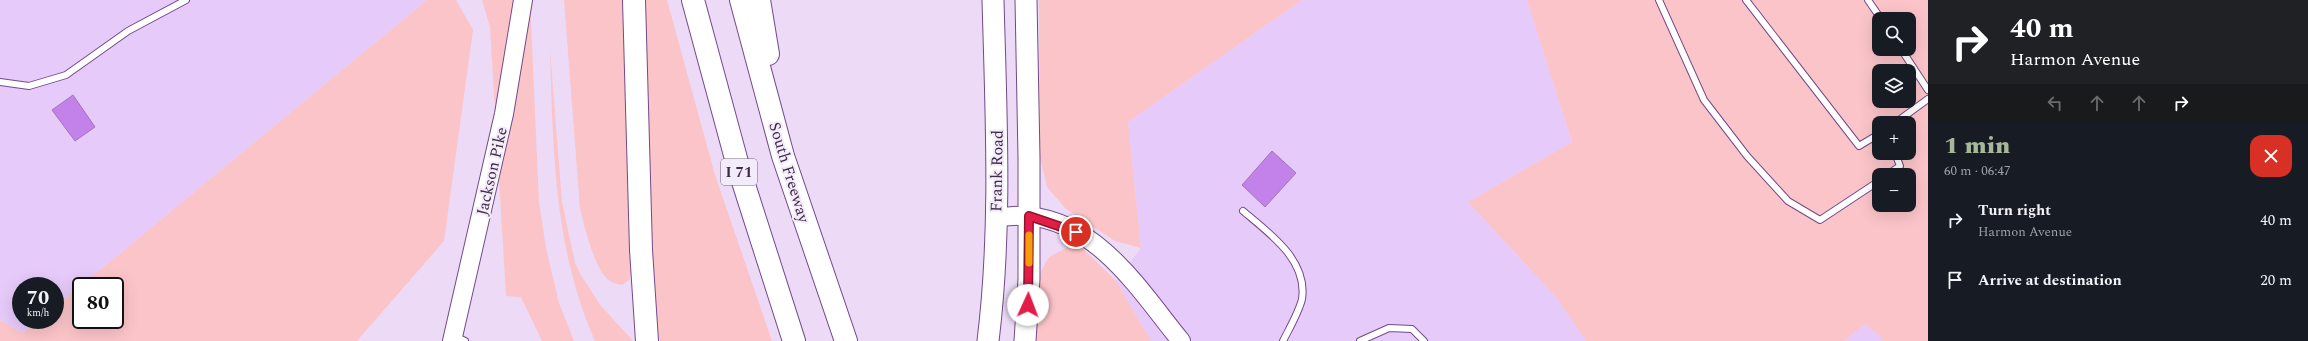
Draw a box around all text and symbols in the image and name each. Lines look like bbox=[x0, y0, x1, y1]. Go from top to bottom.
text: 40 m bbox=[2010, 7, 2074, 50]
map controls bbox=[1872, 12, 1916, 212]
button: search bbox=[1872, 12, 1916, 56]
icon: right bbox=[1944, 16, 1996, 68]
text: Harmon Avenue bbox=[2010, 46, 2140, 73]
button: layers bbox=[1872, 64, 1916, 108]
icon: left bbox=[2044, 92, 2066, 114]
icon: ahead bbox=[2086, 92, 2108, 114]
icon: ahead bbox=[2128, 92, 2150, 114]
icon: right bbox=[2170, 92, 2192, 114]
button: + bbox=[1872, 116, 1916, 160]
street label: South Freeway bbox=[762, 119, 816, 227]
street label: Jackson Pike bbox=[470, 125, 514, 218]
text: 1 min bbox=[1944, 128, 2010, 164]
street label: Frank Road bbox=[984, 130, 1010, 212]
button: close bbox=[2250, 135, 2292, 177]
road number: I 71 bbox=[721, 159, 757, 185]
text: 60 m · 06:47 bbox=[1944, 161, 2010, 181]
button: − bbox=[1872, 168, 1916, 212]
text: Turn right bbox=[1978, 199, 2051, 222]
icon: right bbox=[1944, 209, 1966, 231]
text: 40 m bbox=[2260, 209, 2292, 232]
pin bbox=[1059, 215, 1093, 249]
icon: arrive bbox=[1065, 221, 1087, 243]
text: Harmon Avenue bbox=[1978, 222, 2072, 242]
icon: arrive bbox=[1944, 269, 1966, 291]
text: Arrive at destination bbox=[1978, 269, 2122, 292]
text: 20 m bbox=[2260, 269, 2292, 292]
speed limit sign: 80 bbox=[72, 277, 124, 329]
text: 70 bbox=[27, 283, 49, 313]
position arrow bbox=[1007, 284, 1049, 326]
text: km/h bbox=[27, 305, 49, 321]

